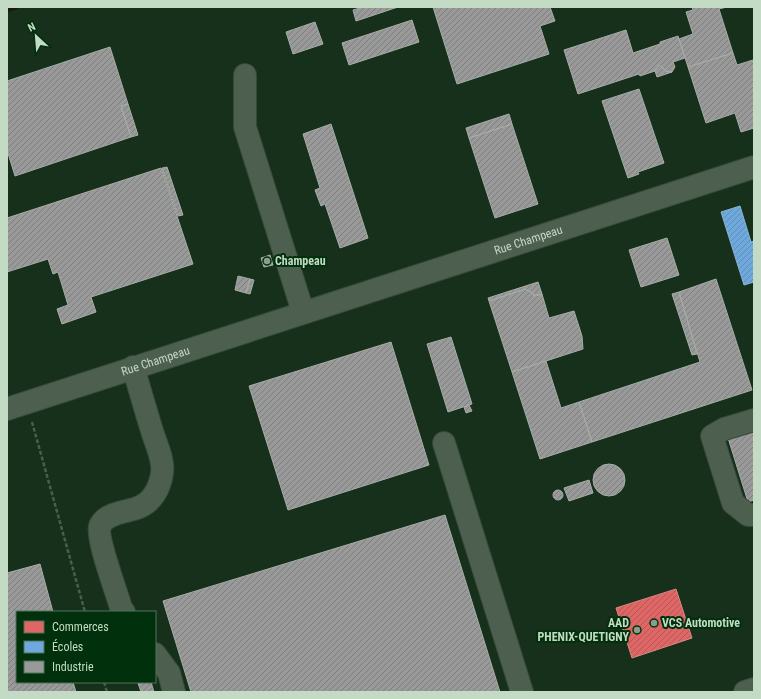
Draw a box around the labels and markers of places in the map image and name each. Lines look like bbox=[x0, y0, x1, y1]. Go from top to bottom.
place label: Champeau bbox=[275, 254, 326, 268]
marker: Champeau bbox=[262, 256, 272, 266]
place label: AAD PHENIX-QUETIGNY bbox=[538, 616, 629, 644]
place label: VCS Automotive bbox=[662, 616, 740, 630]
marker: VCS Automotive bbox=[649, 618, 659, 628]
marker: AAD PHENIX-QUETIGNY bbox=[632, 625, 642, 635]

